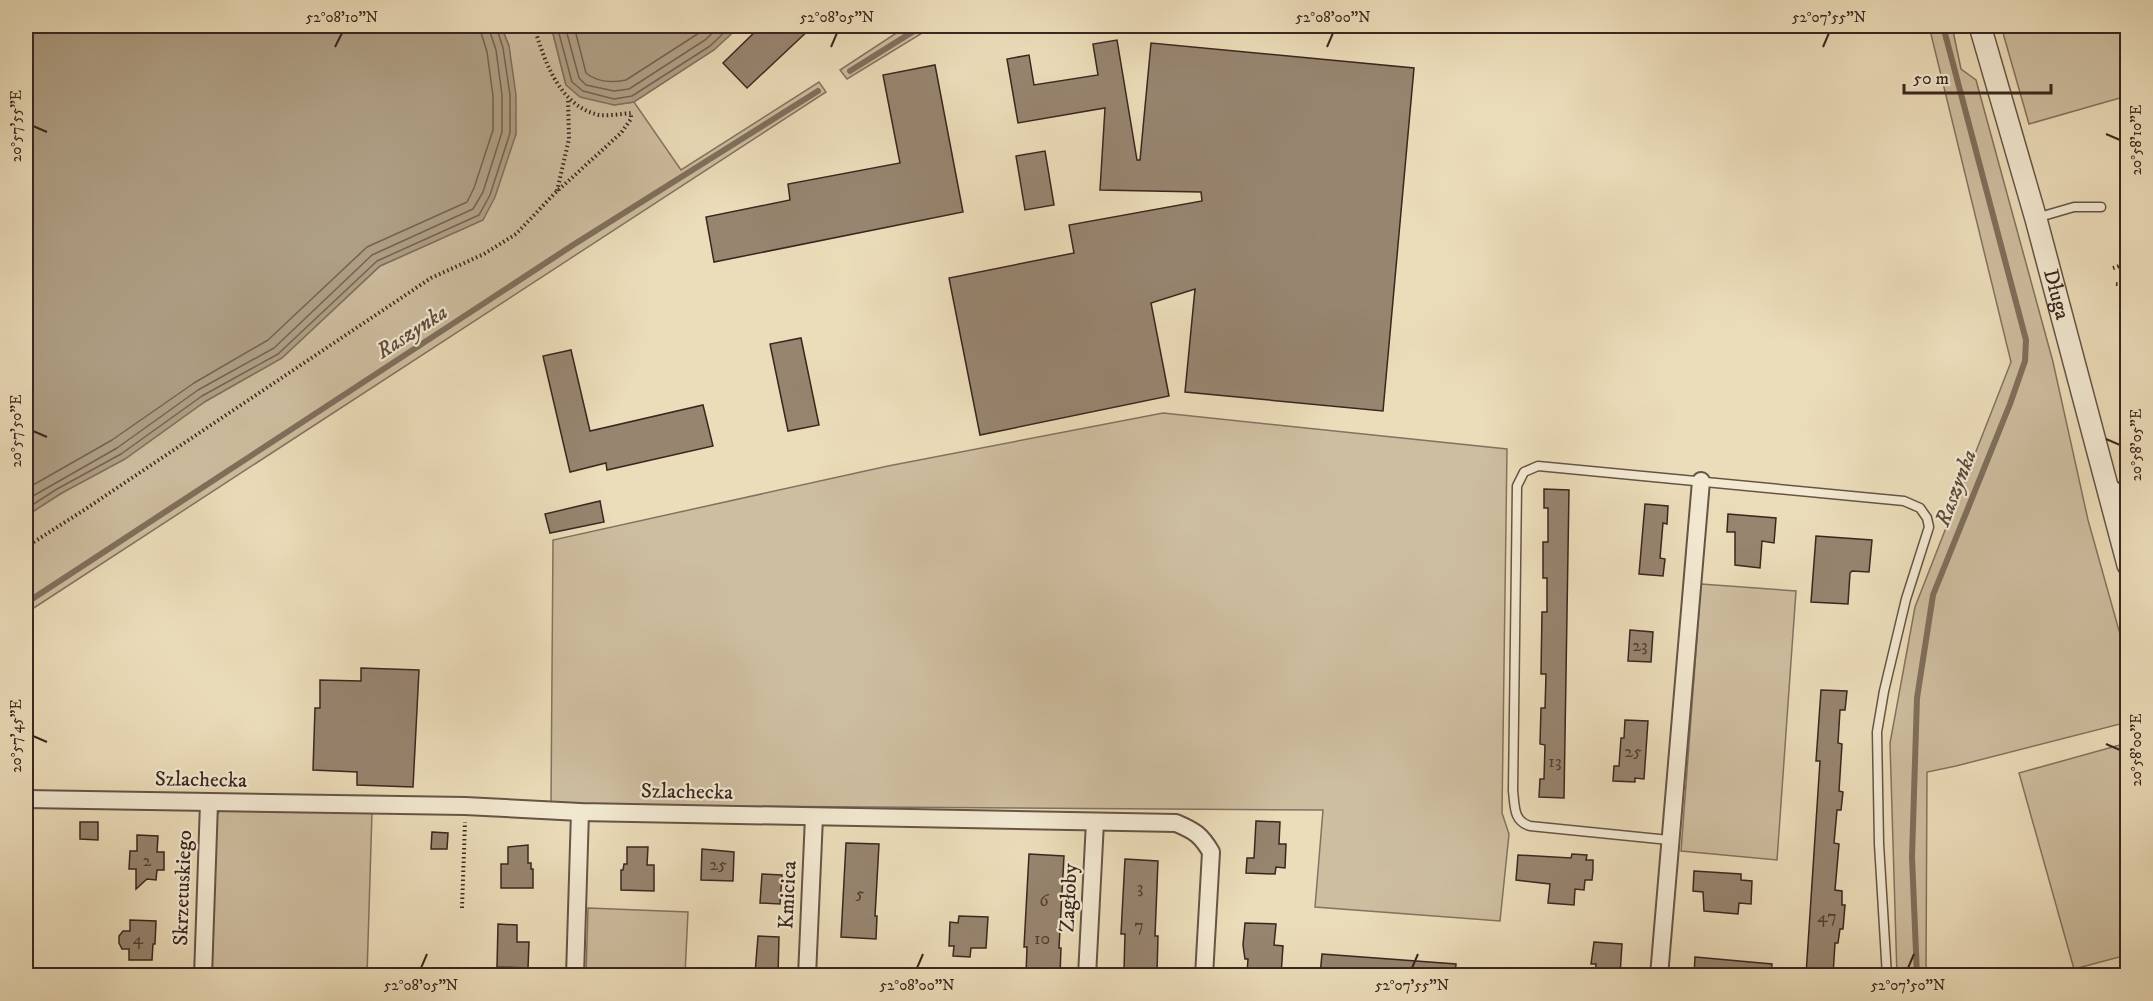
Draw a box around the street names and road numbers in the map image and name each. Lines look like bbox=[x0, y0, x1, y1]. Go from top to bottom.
street label: Długa bbox=[2037, 266, 2075, 323]
street label: Szlachecka bbox=[155, 766, 247, 794]
street label: Szlachecka bbox=[641, 778, 733, 806]
street label: Skrzetuskiego bbox=[168, 830, 198, 946]
street label: Kmicica bbox=[773, 860, 803, 930]
street label: Zagłoby bbox=[1054, 862, 1084, 933]

